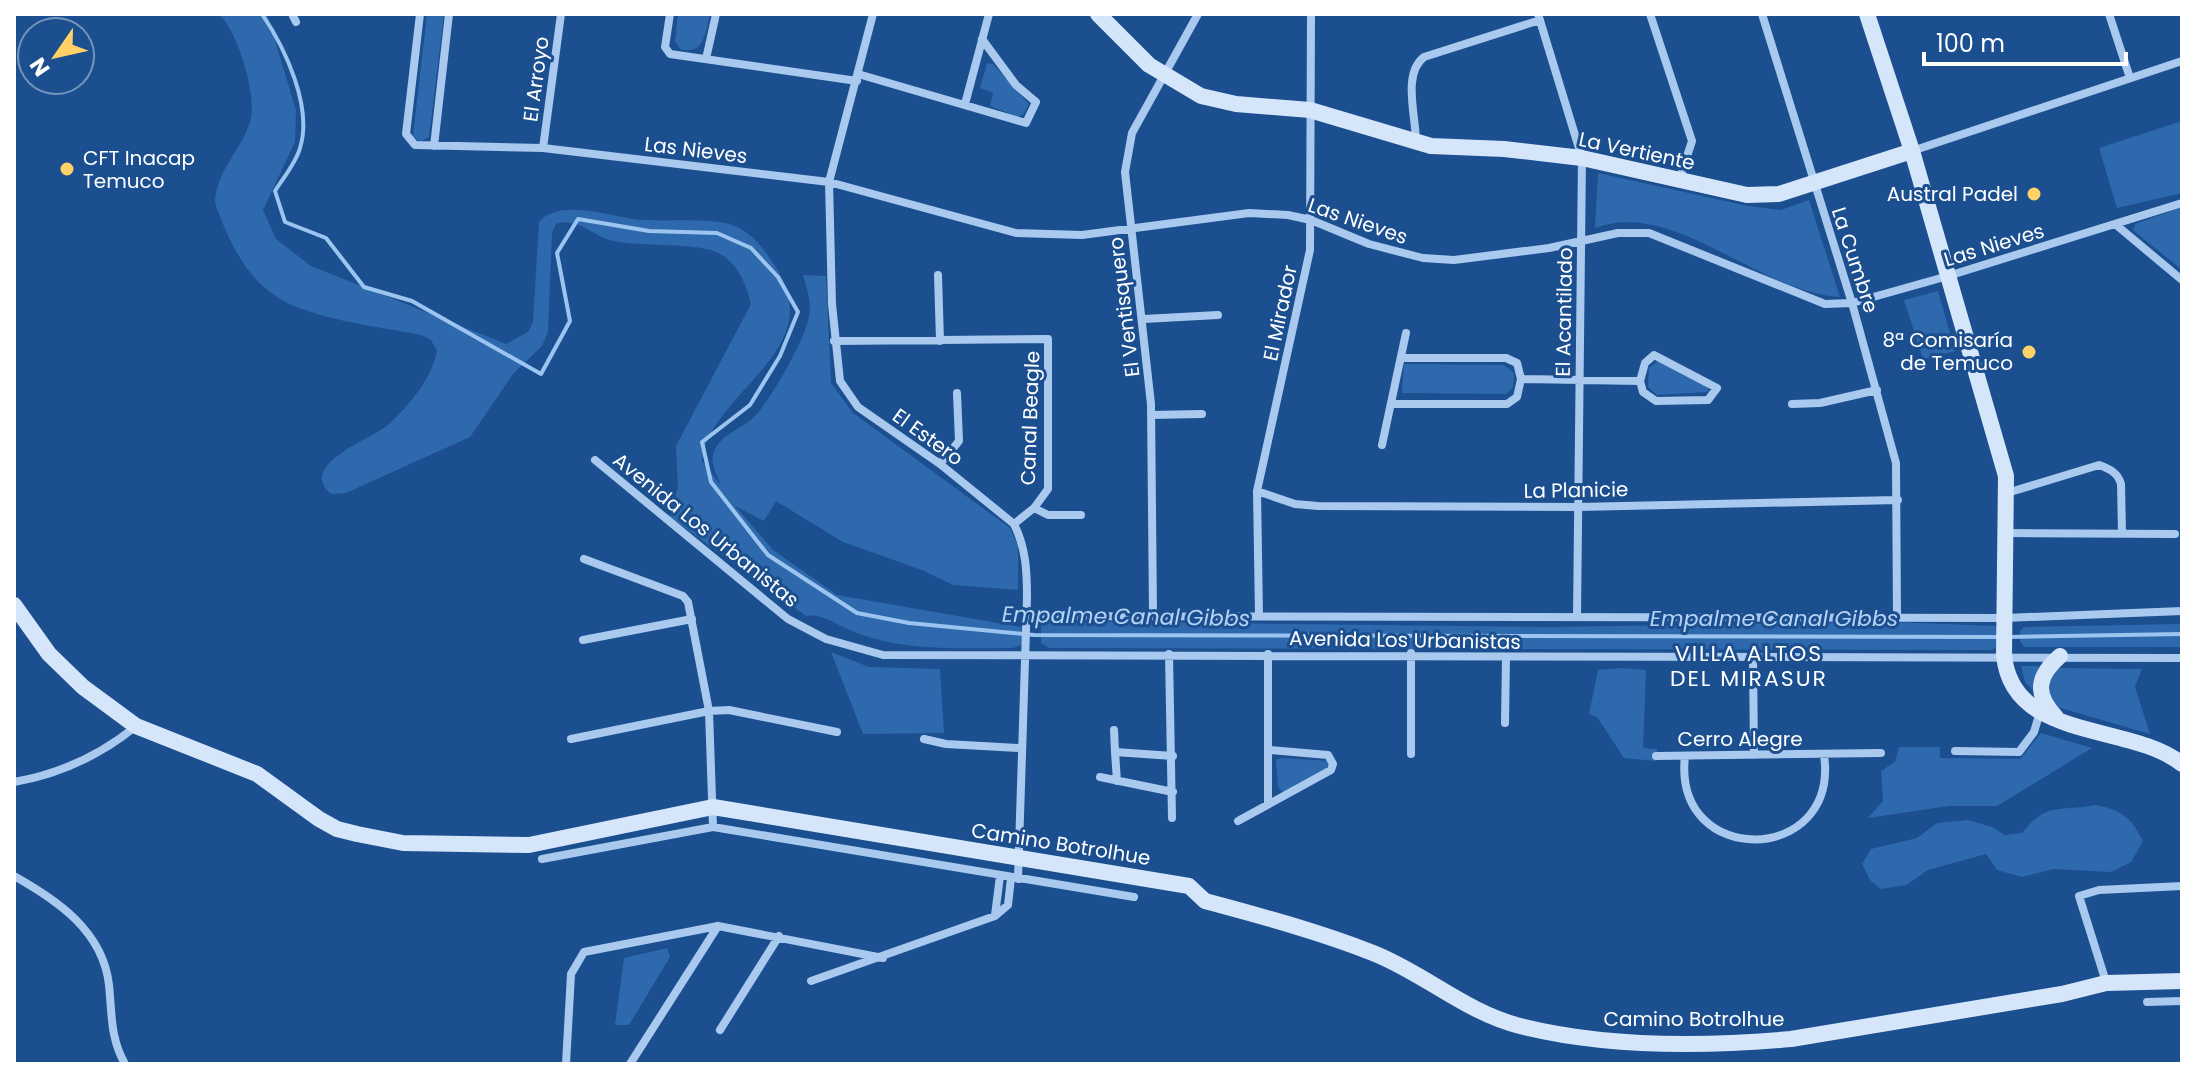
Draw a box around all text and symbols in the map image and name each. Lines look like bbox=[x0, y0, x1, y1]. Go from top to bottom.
north arrow bbox=[16, 16, 96, 96]
scale bar bbox=[1924, 16, 2126, 66]
text: 100 m bbox=[1936, 27, 2005, 60]
street label: El Arroyo bbox=[516, 35, 556, 123]
text: N bbox=[22, 51, 57, 82]
street label: La Vertiente bbox=[1576, 125, 1698, 177]
street label: Las Nieves bbox=[643, 130, 749, 170]
place label: CFT Inacap Temuco bbox=[83, 144, 195, 195]
marker: CFT Inacap Temuco bbox=[58, 160, 76, 178]
place label: Austral Padel bbox=[1887, 180, 2018, 208]
marker: Austral Padel bbox=[2025, 185, 2043, 203]
street label: Las Nieves bbox=[1305, 191, 1411, 251]
street label: La Cumbre bbox=[1825, 203, 1885, 317]
street label: Las Nieves bbox=[1940, 216, 2048, 274]
street label: El Ventisquero bbox=[1102, 235, 1146, 379]
street label: El Acantilado bbox=[1549, 247, 1579, 377]
street label: El Mirador bbox=[1256, 262, 1304, 364]
place label: 8ª Comisaría de Temuco bbox=[1882, 326, 2013, 377]
marker: 8ª Comisaría de Temuco bbox=[2020, 343, 2038, 361]
street label: Canal Beagle bbox=[1014, 350, 1046, 486]
street label: El Estero bbox=[887, 402, 969, 472]
street label: Avenida Los Urbanistas bbox=[607, 446, 805, 614]
street label: La Planicie bbox=[1523, 475, 1629, 505]
water label: Empalme Canal Gibbs bbox=[1001, 599, 1250, 634]
water label: Empalme Canal Gibbs bbox=[1650, 603, 1898, 634]
street label: Avenida Los Urbanistas bbox=[1289, 624, 1521, 656]
district label: VILLA ALTOS DEL MIRASUR bbox=[1670, 638, 1828, 694]
street label: Cerro Alegre bbox=[1677, 725, 1803, 753]
street label: Camino Botrolhue bbox=[969, 816, 1153, 872]
street label: Camino Botrolhue bbox=[1604, 1005, 1784, 1033]

